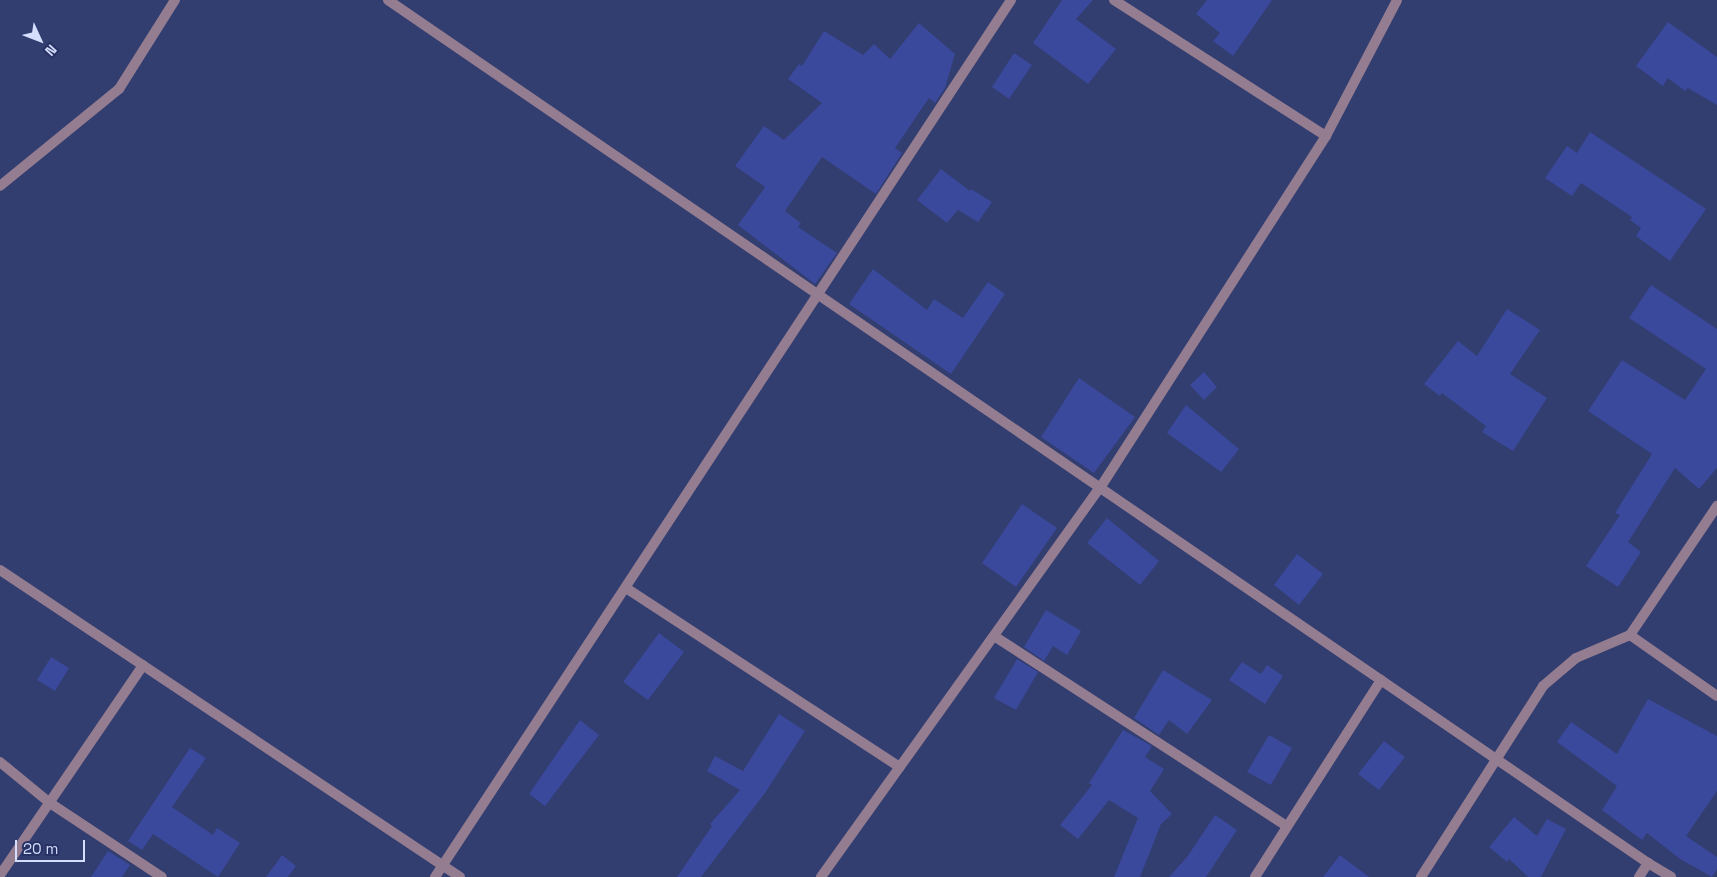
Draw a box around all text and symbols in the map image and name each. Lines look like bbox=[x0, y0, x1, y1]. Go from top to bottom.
north arrow bbox=[15, 15, 65, 65]
text: N bbox=[41, 41, 61, 60]
scale bar bbox=[18, 830, 88, 862]
text: 20 m bbox=[23, 839, 58, 858]

